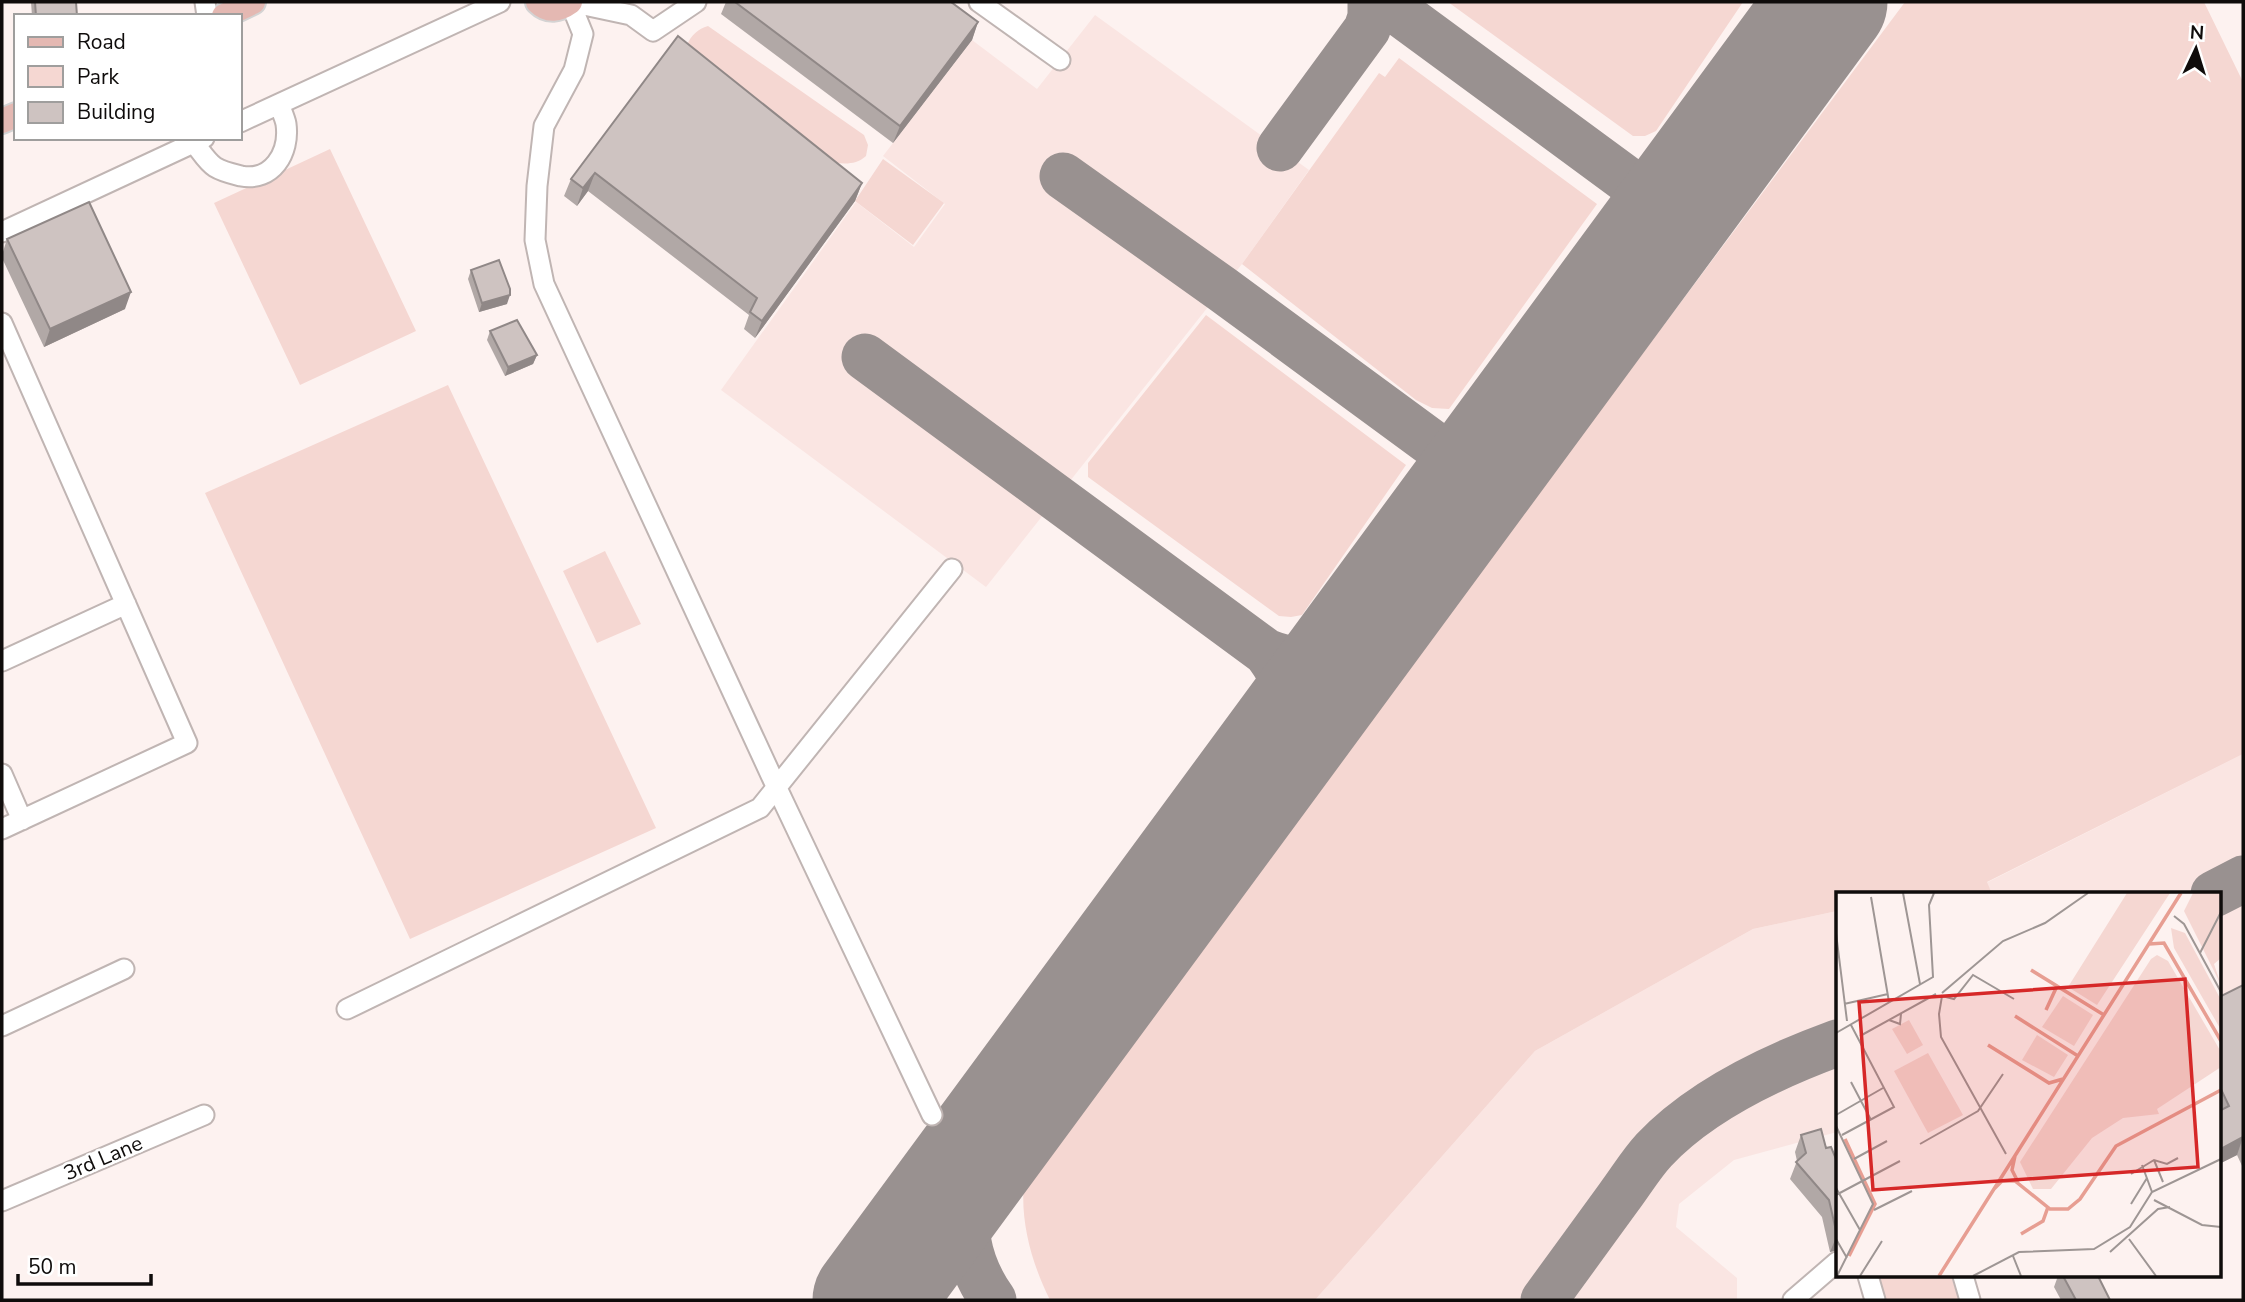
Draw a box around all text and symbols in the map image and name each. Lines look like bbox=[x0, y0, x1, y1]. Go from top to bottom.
legend bbox=[14, 14, 242, 140]
north arrow bbox=[2161, 14, 2231, 84]
text: N bbox=[2189, 20, 2205, 47]
text: Road bbox=[77, 28, 126, 56]
text: Park bbox=[77, 63, 119, 91]
text: Building bbox=[77, 98, 155, 126]
inset map bbox=[1836, 892, 2220, 1278]
street label: 3rd Lane bbox=[59, 1129, 147, 1187]
scale bar bbox=[18, 1242, 150, 1286]
text: 50 m bbox=[28, 1253, 77, 1281]

